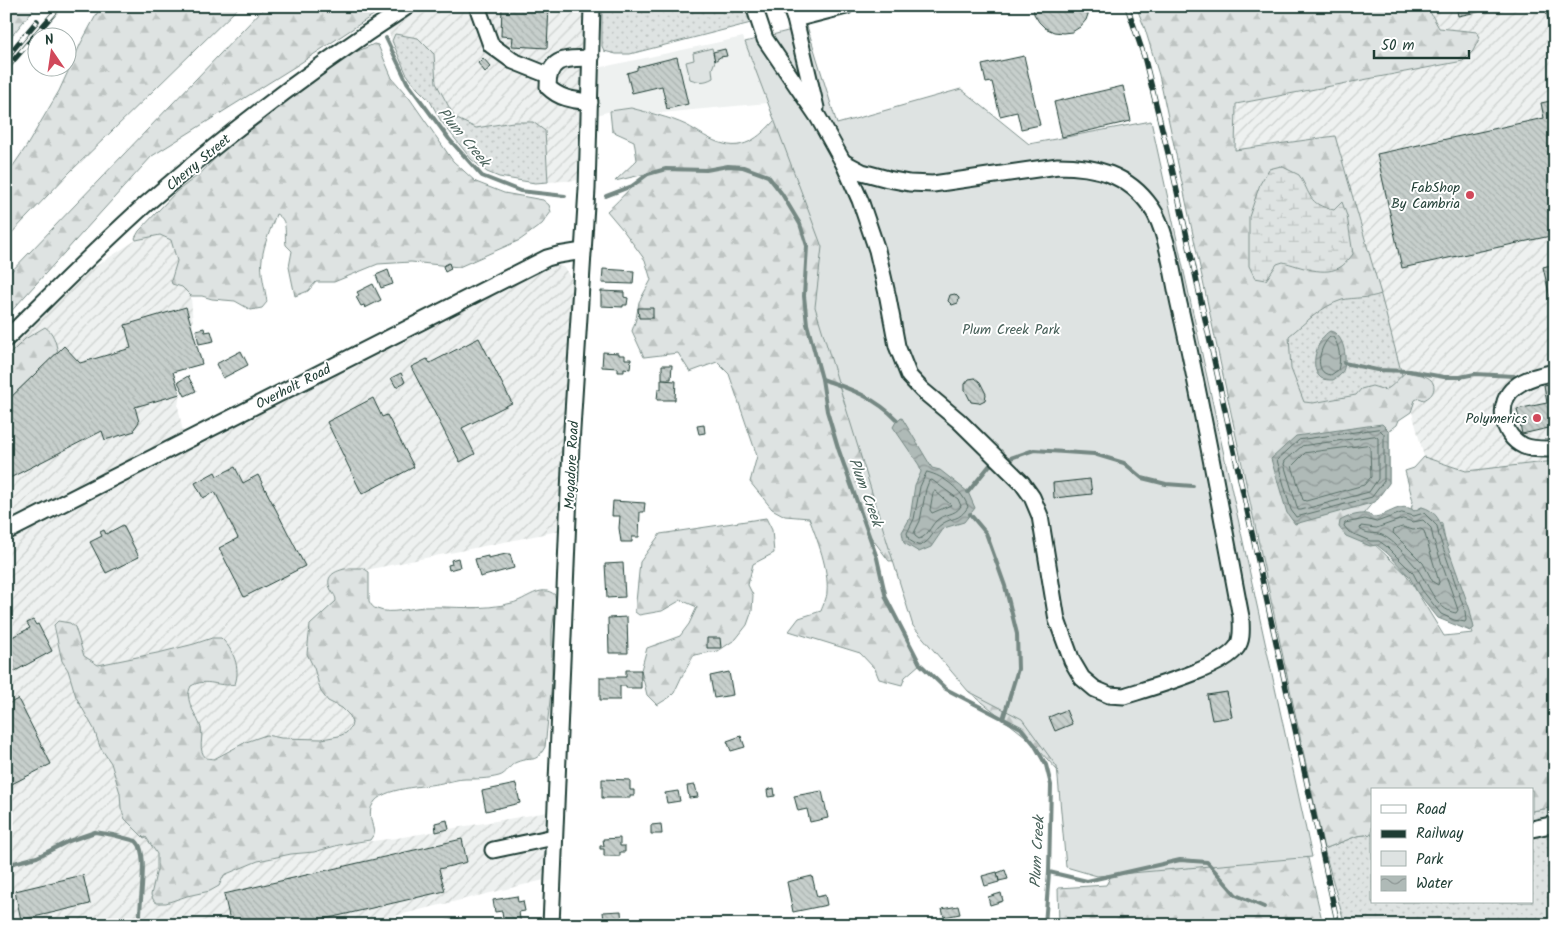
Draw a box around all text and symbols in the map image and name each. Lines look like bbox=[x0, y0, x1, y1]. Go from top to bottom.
north arrow bbox=[28, 28, 78, 78]
scale bar bbox=[1374, 28, 1468, 60]
text: N bbox=[43, 29, 56, 52]
text: 50 m bbox=[1381, 34, 1415, 58]
water label: Plum Creek bbox=[431, 103, 497, 174]
street label: Cherry Street bbox=[161, 129, 236, 197]
place label: FabShop By Cambria bbox=[1391, 177, 1460, 215]
marker: FabShop By Cambria bbox=[1464, 189, 1476, 201]
park label: Plum Creek Park bbox=[962, 319, 1060, 341]
street label: Overholt Road bbox=[252, 358, 336, 415]
place label: Polymerics bbox=[1465, 408, 1527, 430]
marker: Polymerics bbox=[1531, 412, 1543, 424]
street label: Mogadore Road bbox=[559, 419, 585, 510]
water label: Plum Creek bbox=[842, 455, 889, 532]
legend bbox=[1371, 788, 1534, 904]
text: Road bbox=[1416, 798, 1447, 822]
water label: Plum Creek bbox=[1024, 814, 1052, 888]
text: Railway bbox=[1416, 822, 1464, 846]
text: Park bbox=[1416, 848, 1444, 872]
text: Water bbox=[1416, 872, 1453, 896]

